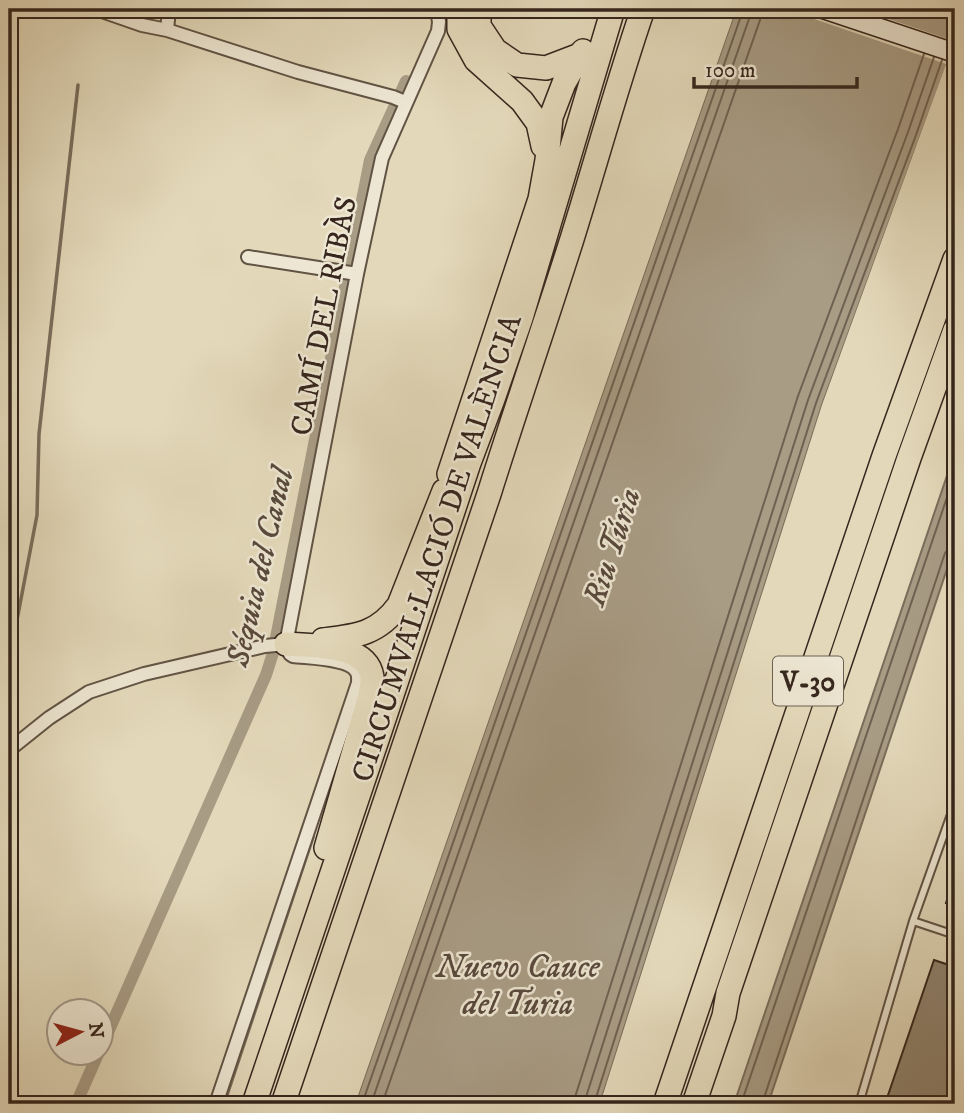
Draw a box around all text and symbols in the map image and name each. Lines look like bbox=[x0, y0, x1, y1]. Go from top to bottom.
scale bar bbox=[694, 46, 857, 90]
text: 100 m bbox=[705, 58, 756, 84]
street label: CAMÍ DEL RIBÀS bbox=[281, 193, 366, 439]
street label: CIRCUMVAL·LACIÓ DE VALÈNCIA bbox=[342, 309, 531, 787]
water label: Séquia del Canal bbox=[218, 461, 304, 672]
water label: Riu Túria bbox=[575, 484, 651, 612]
road number: V-30 bbox=[773, 656, 843, 706]
water label: Nuevo Cauce del Turia bbox=[434, 948, 601, 1025]
north arrow bbox=[46, 998, 116, 1068]
text: N bbox=[83, 1021, 108, 1040]

